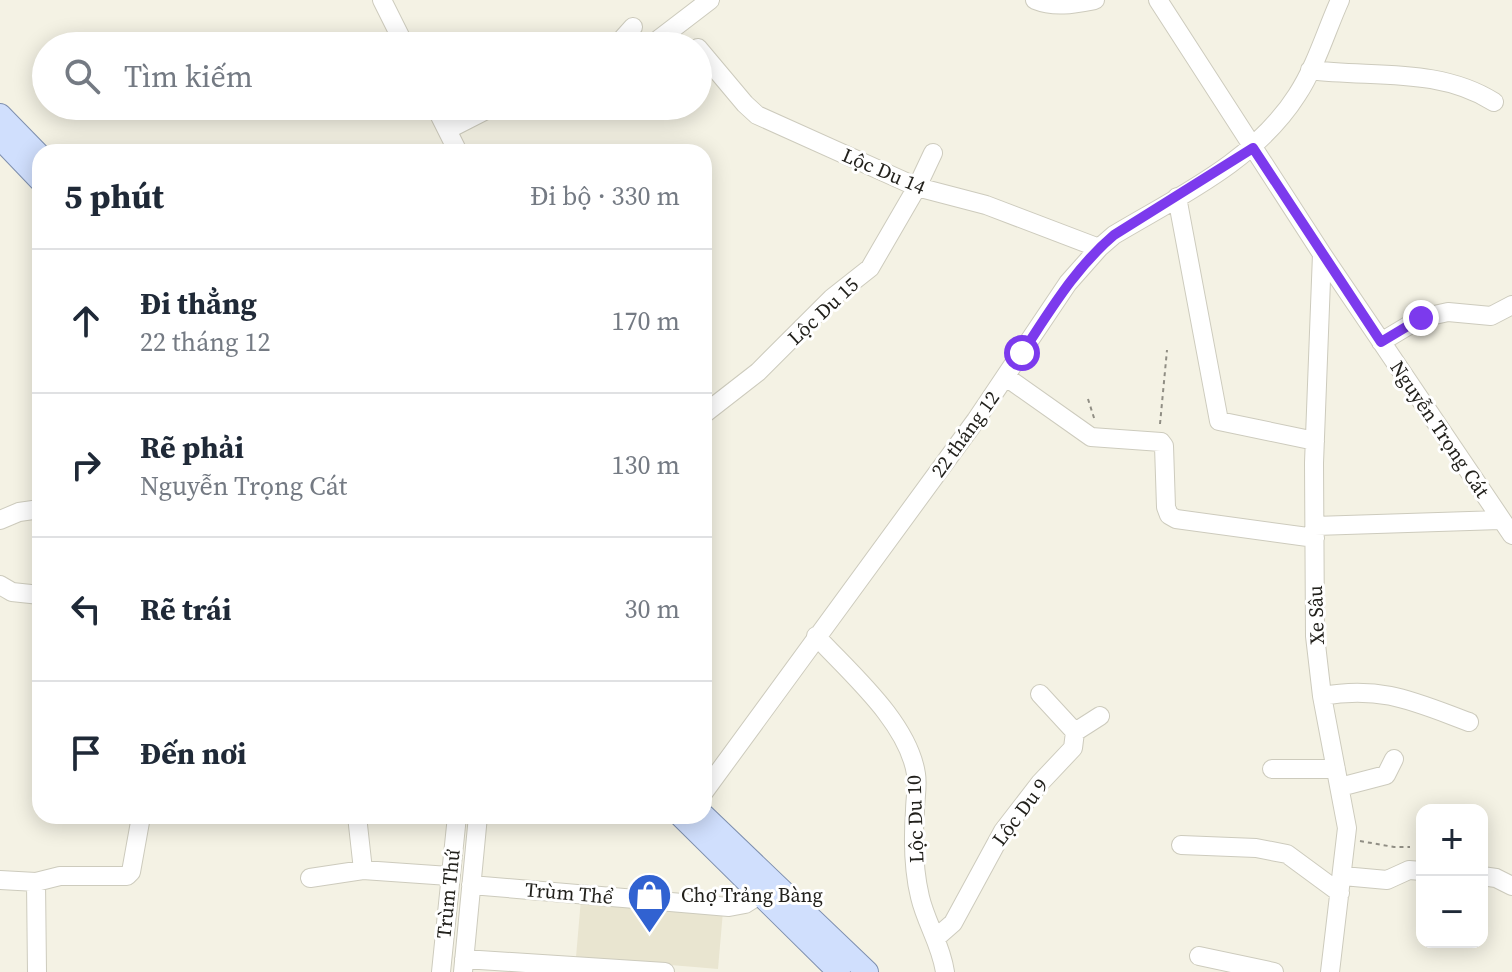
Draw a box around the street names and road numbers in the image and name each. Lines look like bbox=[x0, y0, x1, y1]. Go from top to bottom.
street label: Lộc Du 14 bbox=[838, 141, 930, 201]
street label: Lộc Du 15 bbox=[781, 271, 865, 351]
street label: Nguyễn Trọng Cát bbox=[1384, 355, 1496, 503]
street label: 22 tháng 12 bbox=[924, 385, 1006, 483]
street label: Xe Sâu bbox=[1301, 585, 1331, 645]
street label: Lộc Du 9 bbox=[985, 772, 1055, 852]
street label: Lộc Du 10 bbox=[899, 775, 931, 863]
street label: Trùm Thứ bbox=[429, 848, 467, 940]
street label: Trùm Thể bbox=[524, 875, 614, 911]

